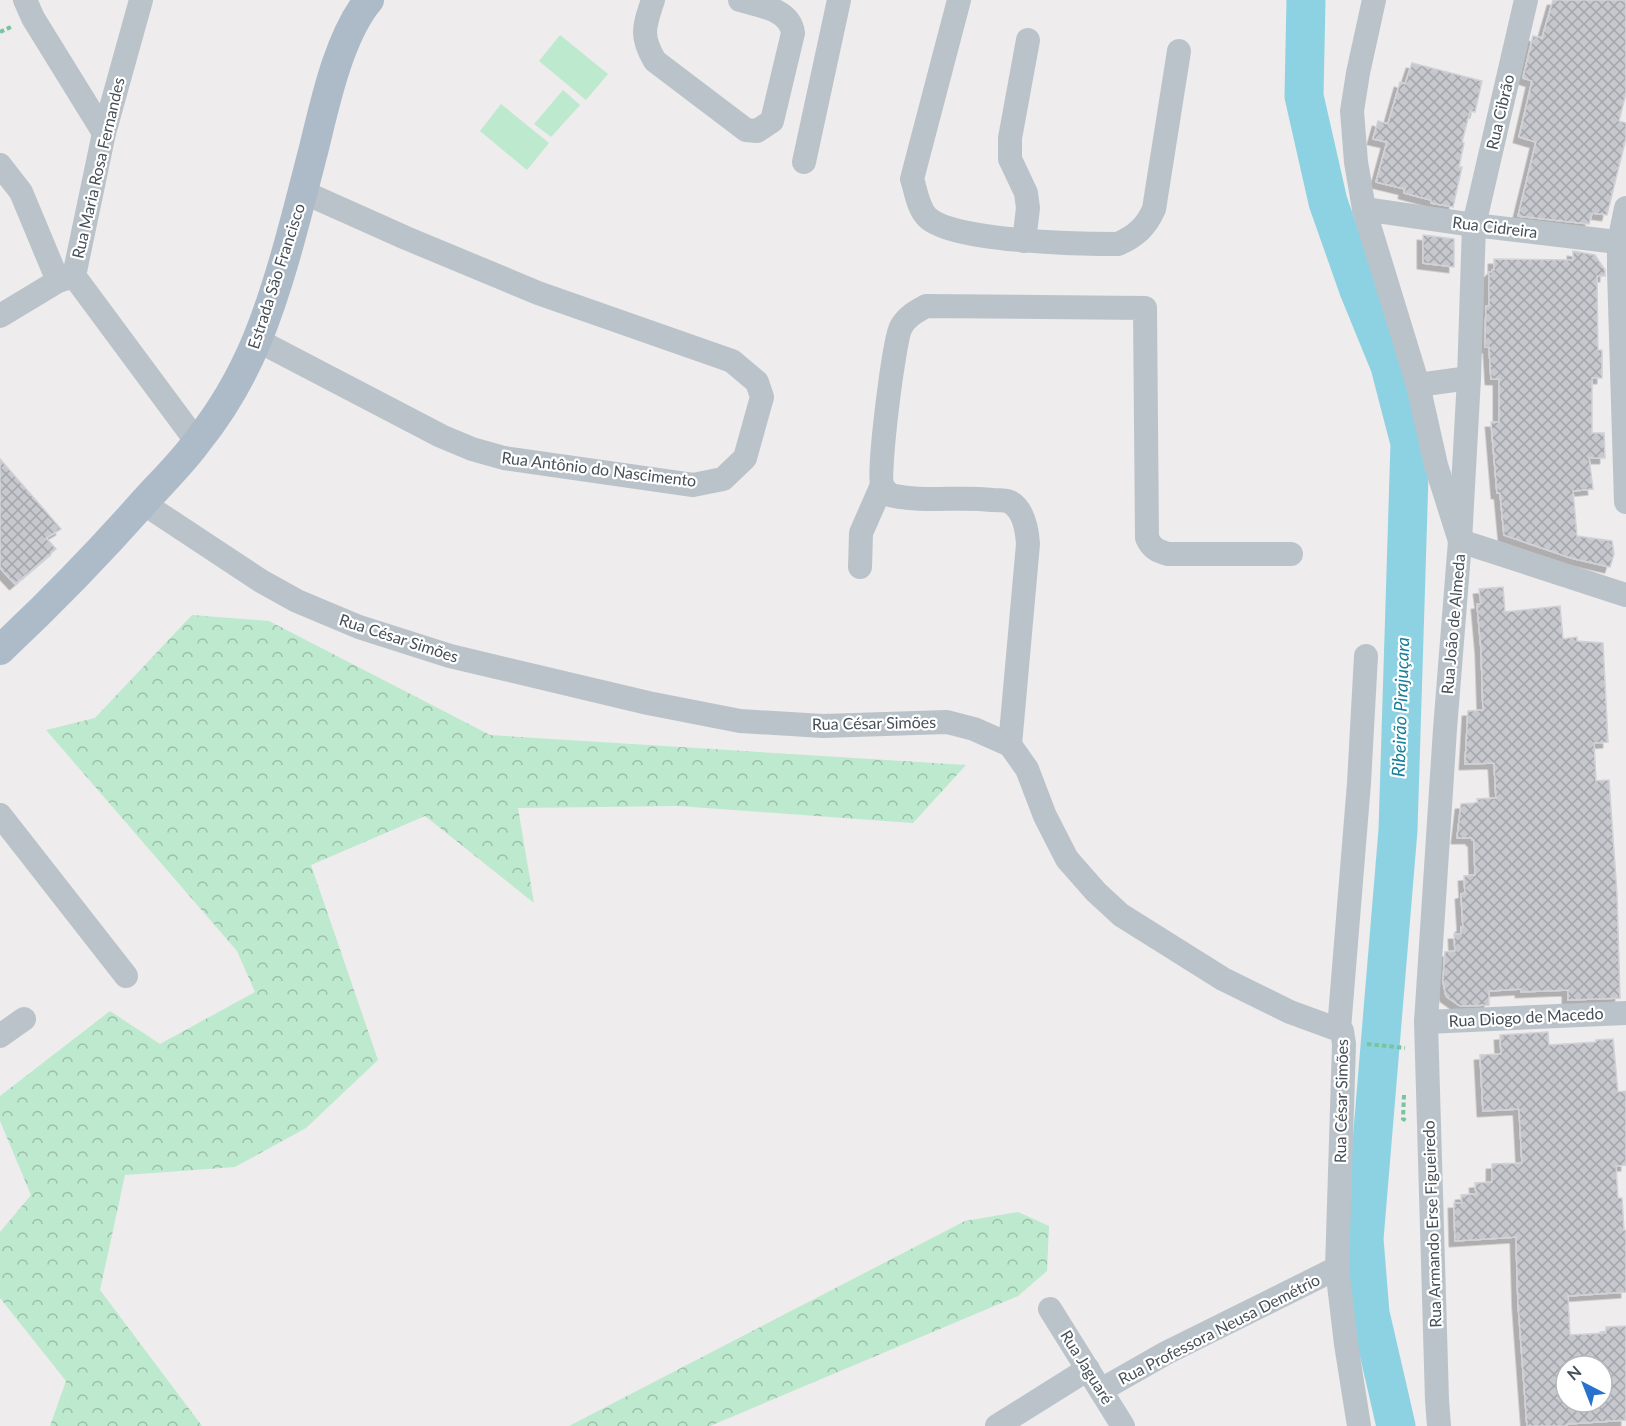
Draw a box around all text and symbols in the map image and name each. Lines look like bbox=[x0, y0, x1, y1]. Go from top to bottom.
street label: Rua Cibrão bbox=[1482, 72, 1517, 151]
street label: Rua Maria Rosa Fernandes bbox=[67, 75, 128, 260]
street label: Estrada São Francisco bbox=[243, 201, 308, 351]
street label: Rua Cidreira bbox=[1451, 212, 1539, 241]
street label: Rua Antônio do Nascimento bbox=[501, 447, 698, 490]
street label: Rua João de Almeda bbox=[1437, 553, 1468, 695]
street label: Rua César Simões bbox=[337, 609, 461, 666]
water label: Ribeirão Pirajuçara bbox=[1387, 637, 1413, 777]
street label: Rua César Simões bbox=[812, 712, 936, 733]
street label: Rua Diogo de Macedo bbox=[1448, 1003, 1604, 1030]
street label: Rua César Simões bbox=[1330, 1039, 1351, 1163]
street label: Rua Armando Erse Figueiredo bbox=[1418, 1120, 1445, 1328]
street label: Rua Professora Neusa Demétrio bbox=[1115, 1269, 1323, 1388]
street label: Rua Jaguaré bbox=[1057, 1326, 1118, 1407]
north arrow bbox=[1554, 1354, 1614, 1414]
text: N bbox=[1563, 1361, 1585, 1384]

